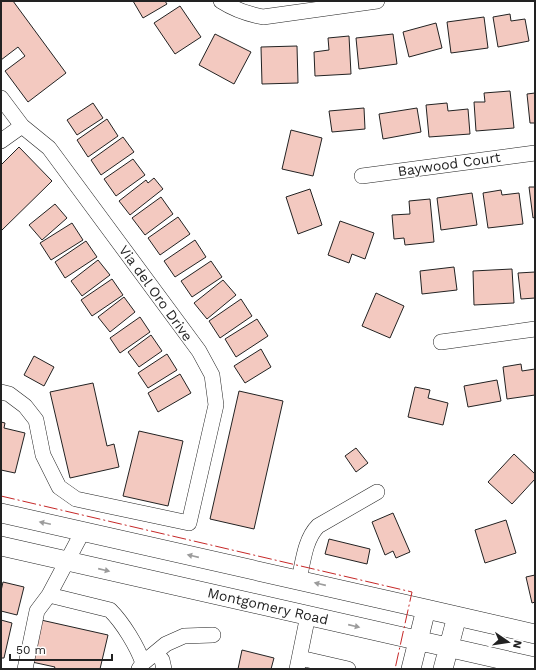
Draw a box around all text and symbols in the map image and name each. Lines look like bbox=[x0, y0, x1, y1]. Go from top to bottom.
street label: Baywood Court bbox=[397, 149, 502, 179]
street label: Via del Oro Drive bbox=[116, 242, 196, 344]
one-way arrow bbox=[39, 519, 52, 525]
one-way arrow bbox=[187, 552, 199, 558]
one-way arrow bbox=[98, 567, 111, 573]
one-way arrow bbox=[314, 581, 326, 587]
street label: Montgomery Road bbox=[206, 584, 330, 628]
north arrow bbox=[488, 622, 528, 662]
one-way arrow bbox=[348, 623, 360, 629]
scale bar bbox=[10, 636, 112, 662]
text: N bbox=[510, 639, 525, 650]
text: 50 m bbox=[16, 643, 46, 657]

